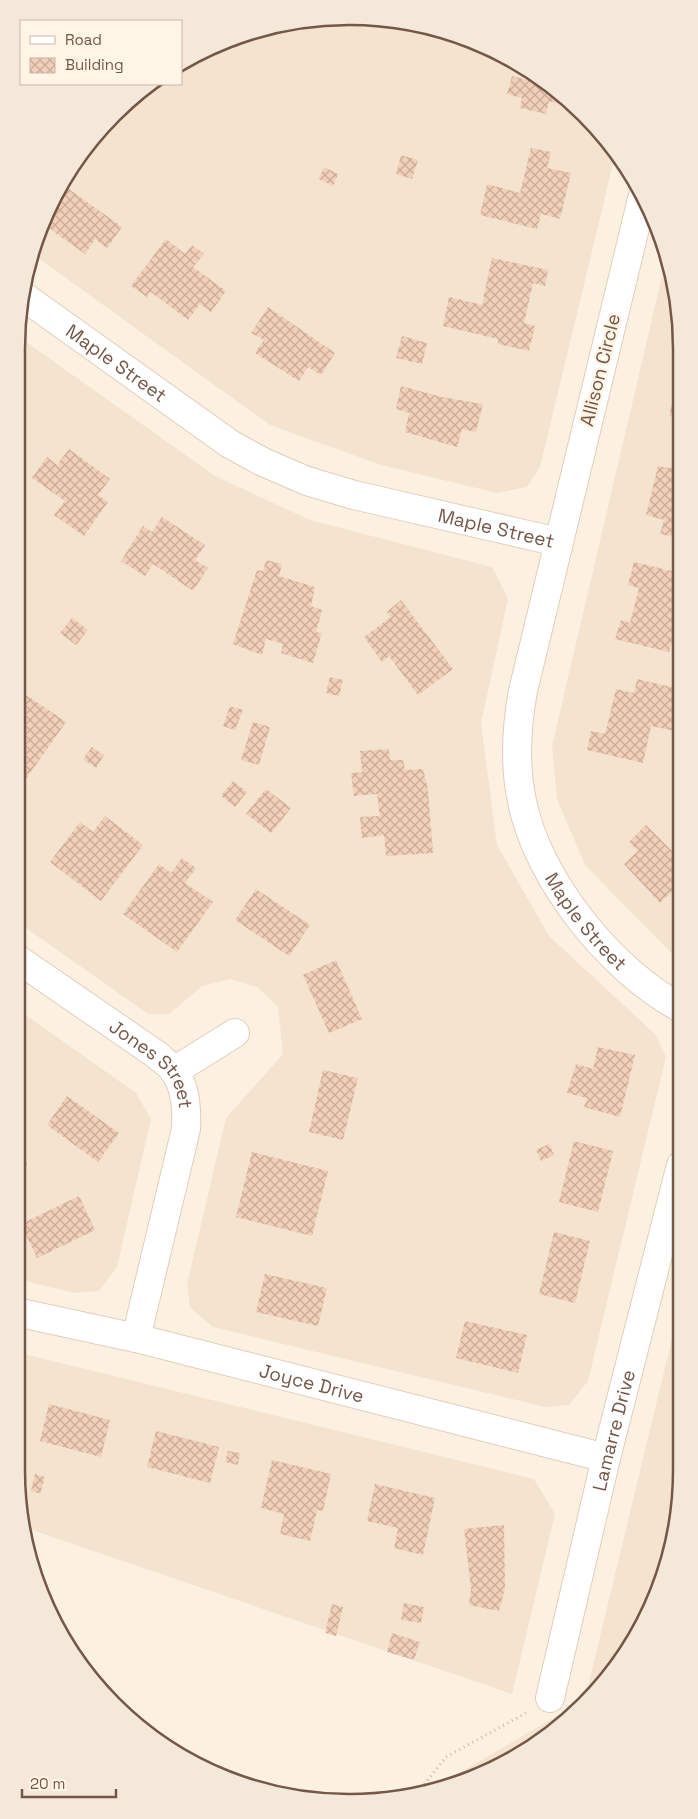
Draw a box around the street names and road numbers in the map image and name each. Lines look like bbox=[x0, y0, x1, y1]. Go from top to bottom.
street label: Allison Circle bbox=[574, 311, 626, 429]
street label: Maple Street bbox=[61, 318, 172, 408]
street label: Maple Street bbox=[436, 502, 557, 553]
street label: Maple Street bbox=[539, 868, 632, 976]
street label: Jones Street bbox=[104, 1013, 198, 1110]
street label: Joyce Drive bbox=[257, 1357, 367, 1408]
street label: Lamarre Drive bbox=[586, 1367, 641, 1494]

